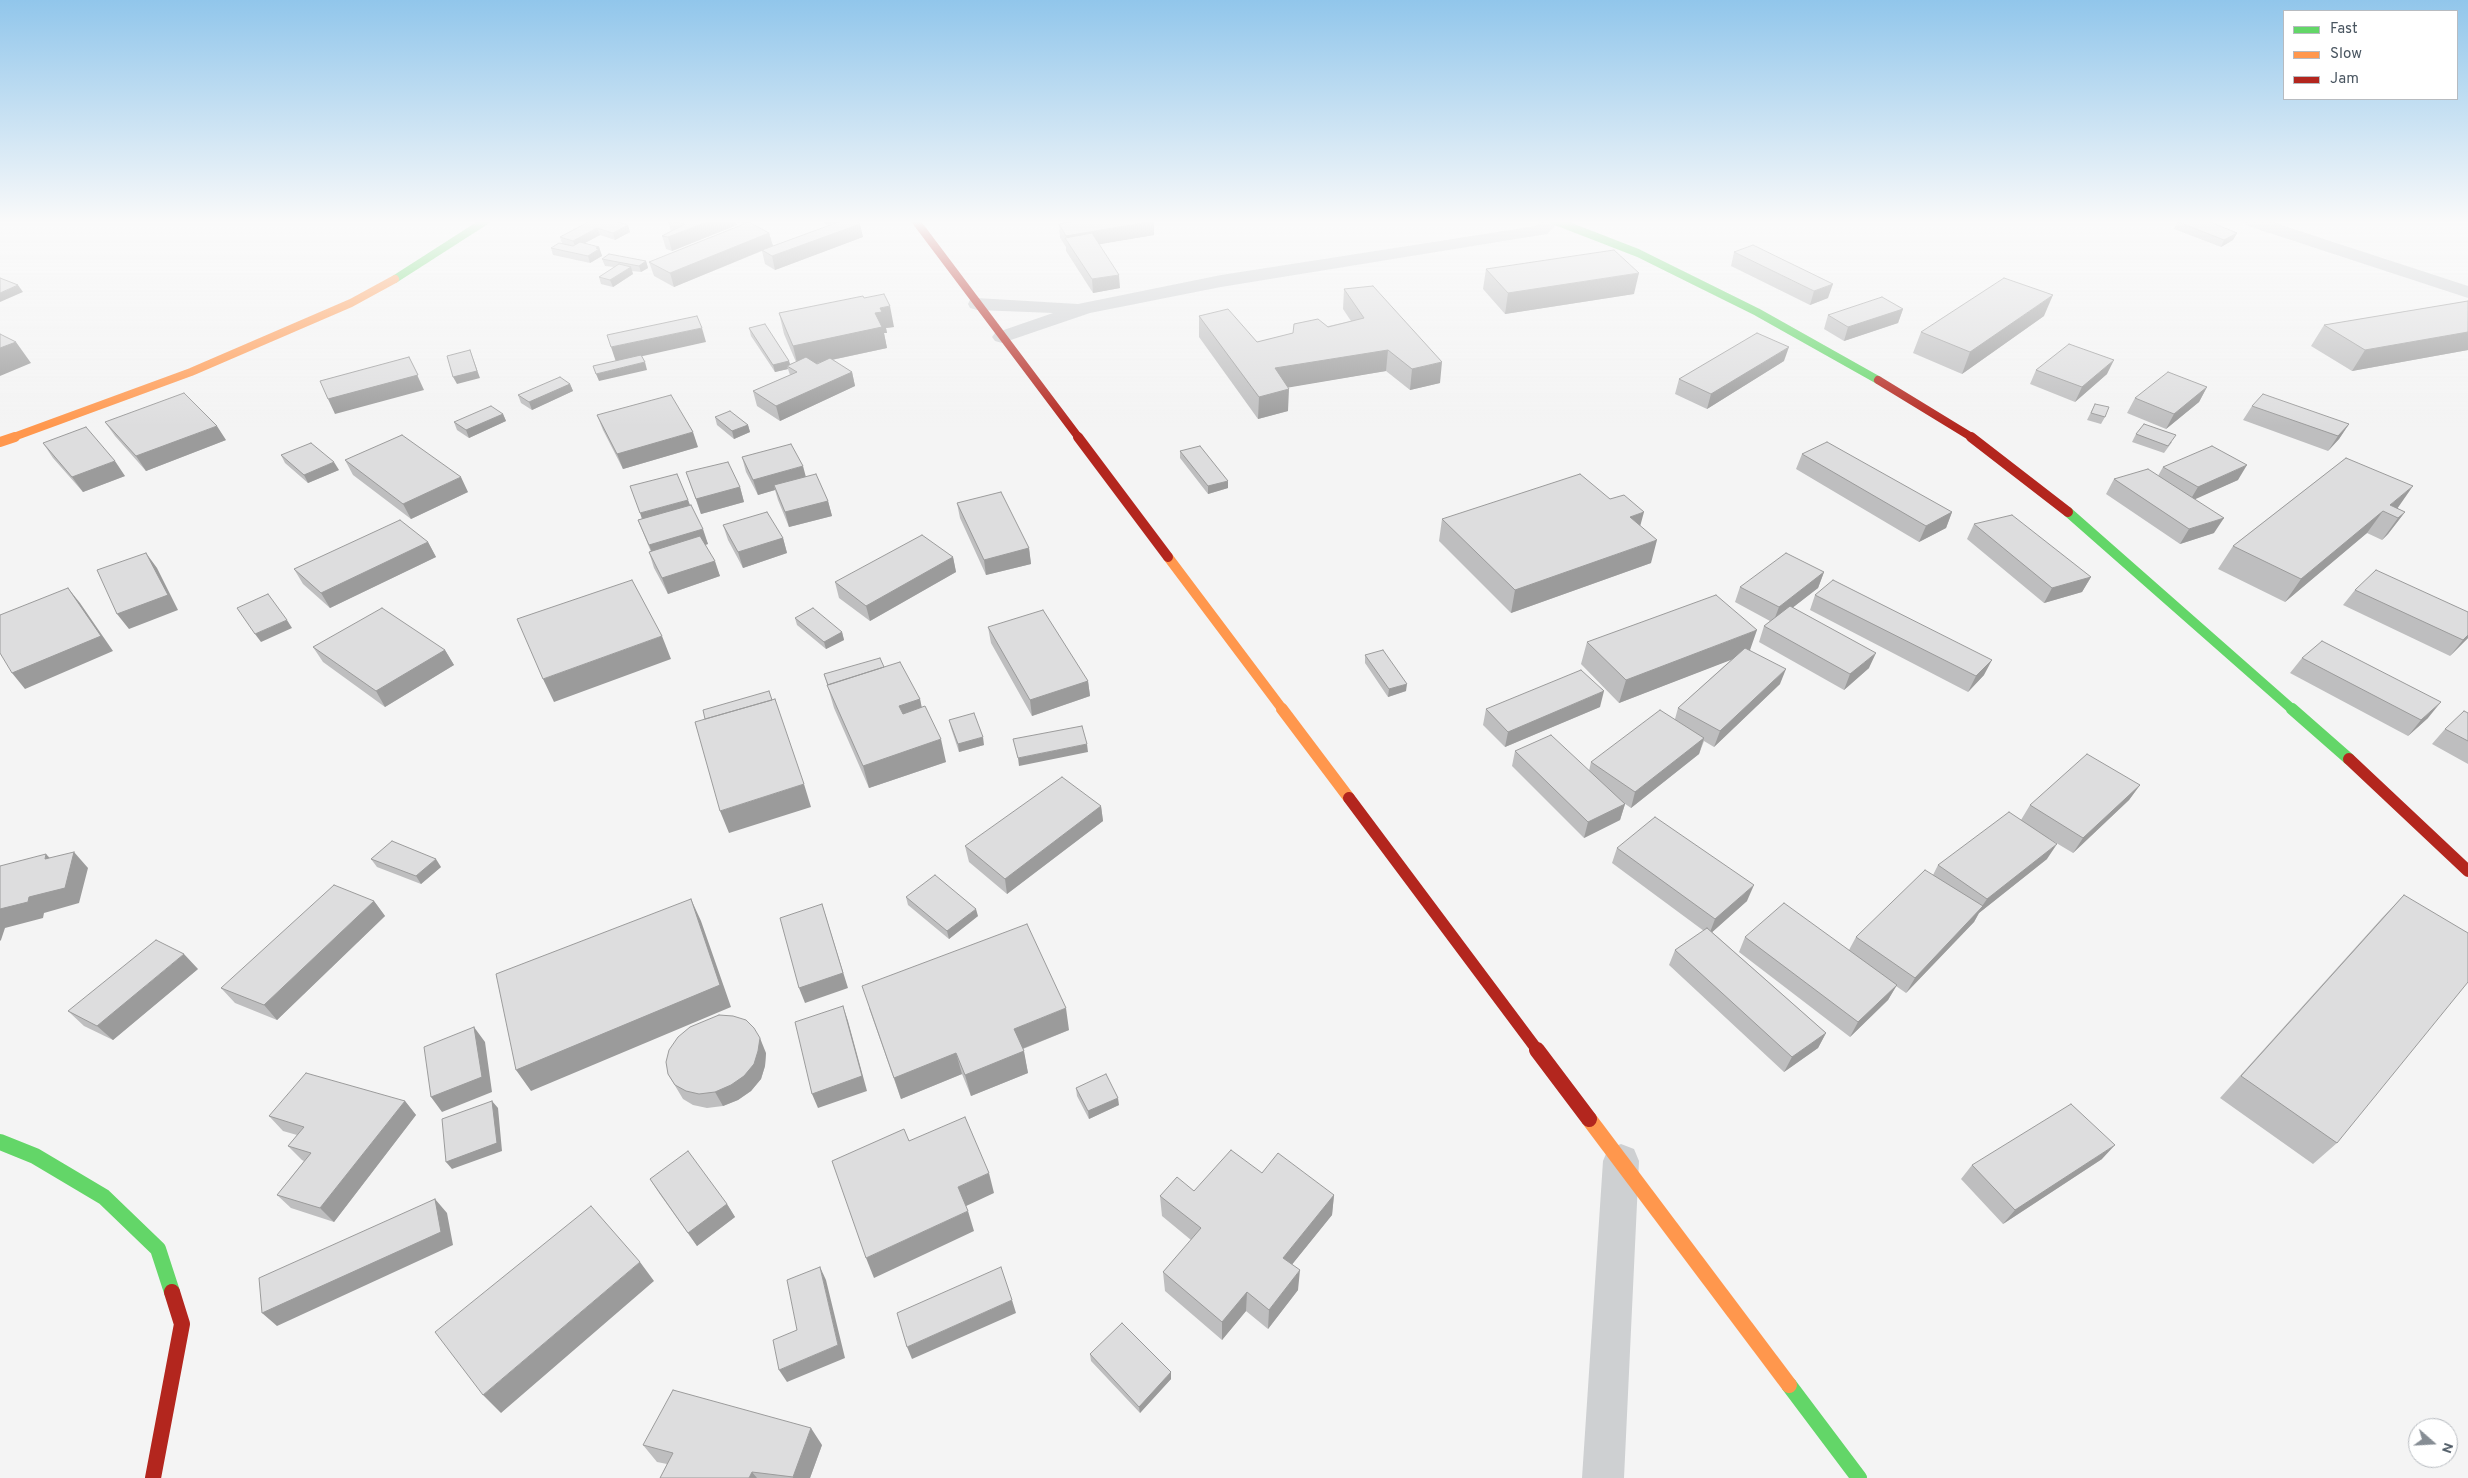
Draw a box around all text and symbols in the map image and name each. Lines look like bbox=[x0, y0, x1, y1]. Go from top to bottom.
legend bbox=[2283, 10, 2458, 100]
text: Fast bbox=[2330, 20, 2358, 39]
text: Slow bbox=[2330, 45, 2362, 64]
text: Jam bbox=[2330, 70, 2359, 89]
north arrow bbox=[2408, 1418, 2458, 1468]
text: N bbox=[2437, 1440, 2456, 1455]

